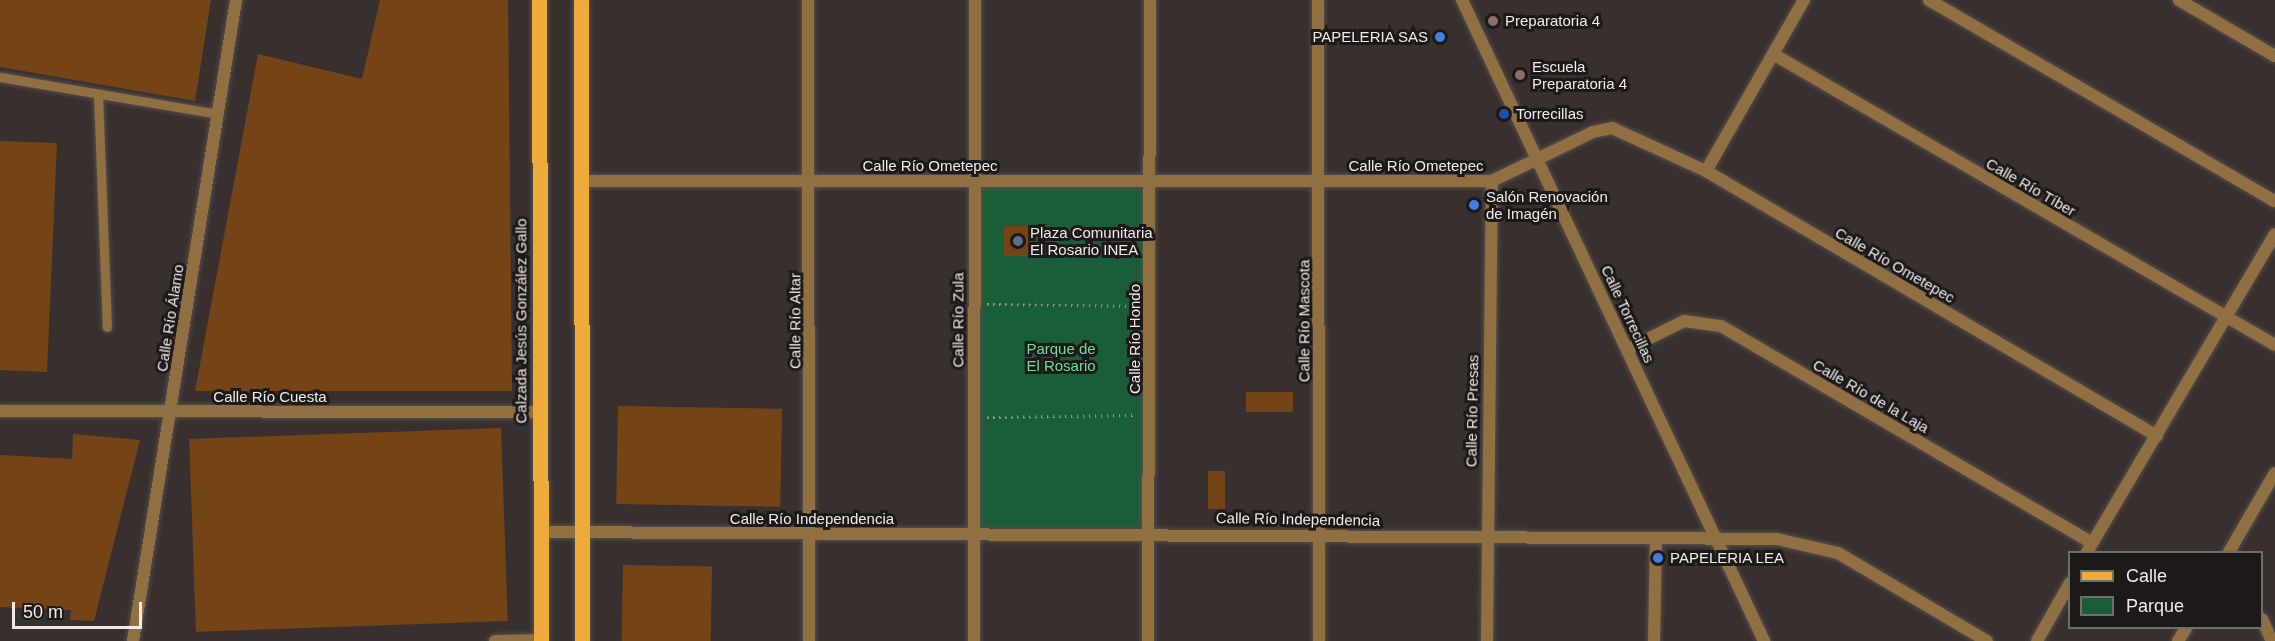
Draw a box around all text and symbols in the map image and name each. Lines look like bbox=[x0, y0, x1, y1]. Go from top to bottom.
place label: Preparatoria 4 bbox=[1505, 12, 1600, 30]
marker: Preparatoria 4 bbox=[1486, 14, 1500, 28]
place label: PAPELERIA SAS bbox=[1312, 28, 1428, 46]
marker: PAPELERIA SAS bbox=[1433, 30, 1447, 44]
place label: Escuela Preparatoria 4 bbox=[1532, 57, 1627, 92]
marker: Escuela Preparatoria 4 bbox=[1513, 68, 1527, 82]
place label: Torrecillas bbox=[1516, 105, 1584, 123]
marker: Torrecillas bbox=[1497, 107, 1511, 121]
street label: Calle Río Tíber bbox=[1983, 154, 2079, 220]
street label: Calle Río Ometepec bbox=[862, 157, 998, 175]
street label: Calle Río Ometepec bbox=[1348, 157, 1484, 175]
place label: Salón Renovación de Imagén bbox=[1486, 187, 1608, 222]
marker: Salón Renovación de Imagén bbox=[1467, 198, 1481, 212]
street label: Calzada Jesús González Gallo bbox=[512, 218, 530, 424]
place label: Plaza Comunitaria El Rosario INEA bbox=[1030, 223, 1153, 258]
street label: Calle Río Ometepec bbox=[1832, 223, 1958, 307]
marker: Plaza Comunitaria El Rosario INEA bbox=[1011, 234, 1025, 248]
street label: Calle Río Mascota bbox=[1295, 260, 1313, 382]
street label: Calle Torrecillas bbox=[1597, 262, 1659, 366]
street label: Calle Río Álamo bbox=[153, 263, 187, 373]
street label: Calle Río Zula bbox=[949, 272, 967, 368]
street label: Calle Río Altar bbox=[786, 273, 804, 369]
street label: Calle Río Hondo bbox=[1126, 284, 1144, 394]
park label: Parque de El Rosario bbox=[1026, 339, 1096, 374]
street label: Calle Río Presas bbox=[1462, 355, 1482, 467]
street label: Calle Río de la Laja bbox=[1810, 355, 1932, 437]
street label: Calle Río Cuesta bbox=[213, 388, 327, 406]
street label: Calle Río Independencia bbox=[1216, 509, 1380, 529]
street label: Calle Río Independencia bbox=[730, 510, 894, 528]
place label: PAPELERIA LEA bbox=[1670, 549, 1785, 567]
marker: PAPELERIA LEA bbox=[1651, 551, 1665, 565]
legend bbox=[2068, 551, 2263, 629]
text: Calle bbox=[2126, 566, 2167, 586]
scale bar bbox=[15, 590, 146, 628]
text: Parque bbox=[2126, 596, 2184, 616]
text: 50 m bbox=[23, 602, 63, 622]

